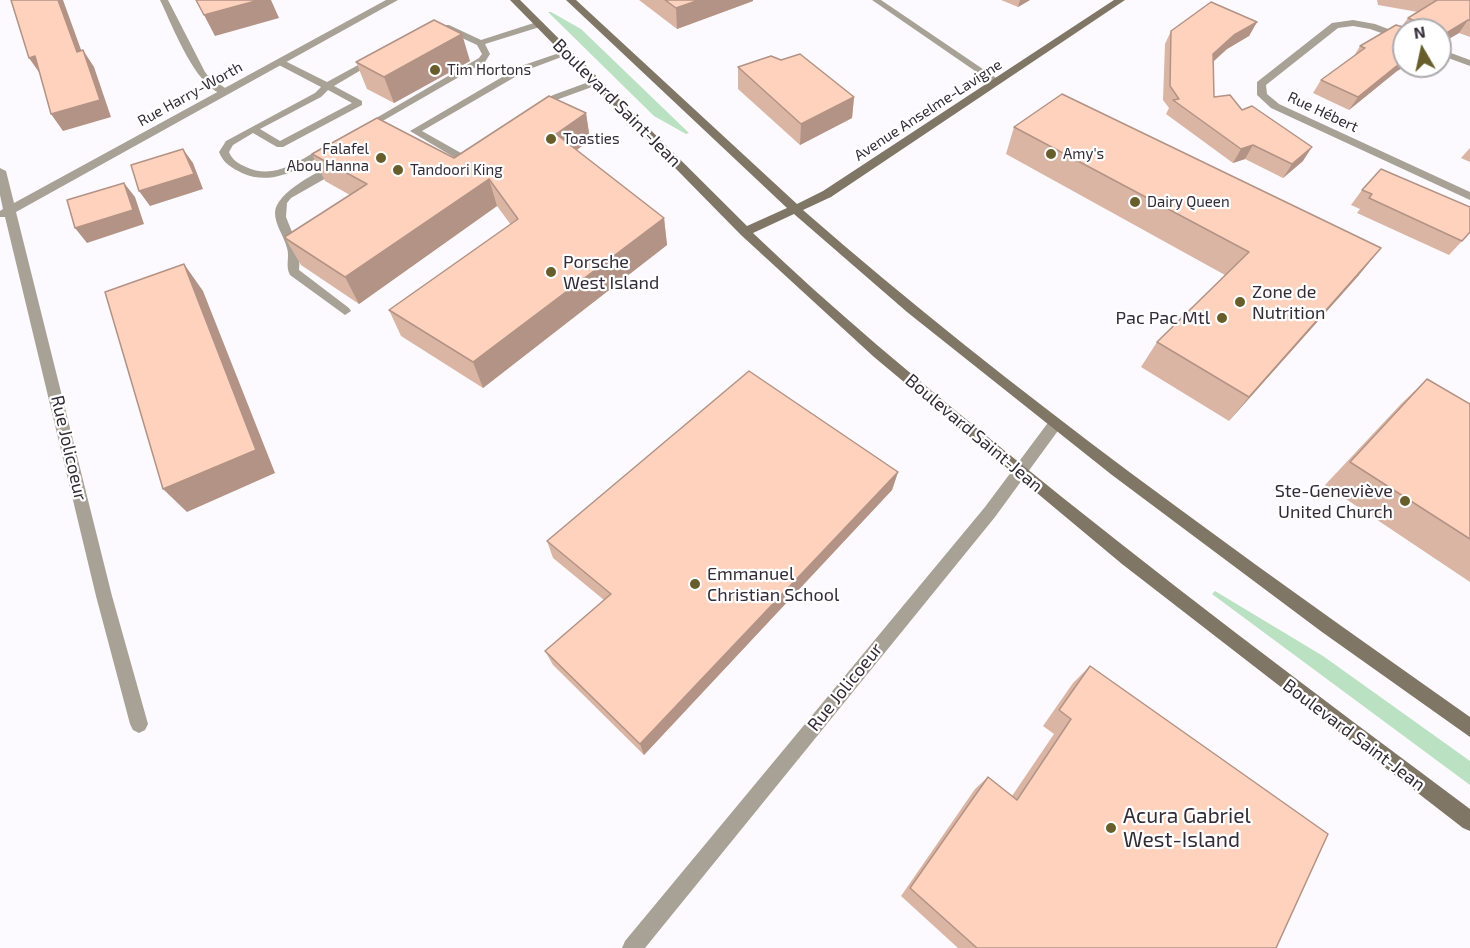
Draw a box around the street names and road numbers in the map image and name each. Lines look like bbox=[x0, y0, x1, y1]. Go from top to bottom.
street label: Boulevard Saint-Jean bbox=[548, 34, 686, 172]
street label: Avenue Anselme-Lavigne bbox=[851, 55, 1005, 165]
street label: Rue Harry-Worth bbox=[134, 58, 246, 130]
street label: Rue Hébert bbox=[1285, 88, 1361, 136]
street label: Boulevard Saint-Jean bbox=[901, 369, 1047, 497]
street label: Rue Jolicoeur bbox=[46, 393, 92, 503]
street label: Rue Jolicoeur bbox=[803, 639, 887, 735]
street label: Boulevard Saint-Jean bbox=[1279, 674, 1429, 796]

